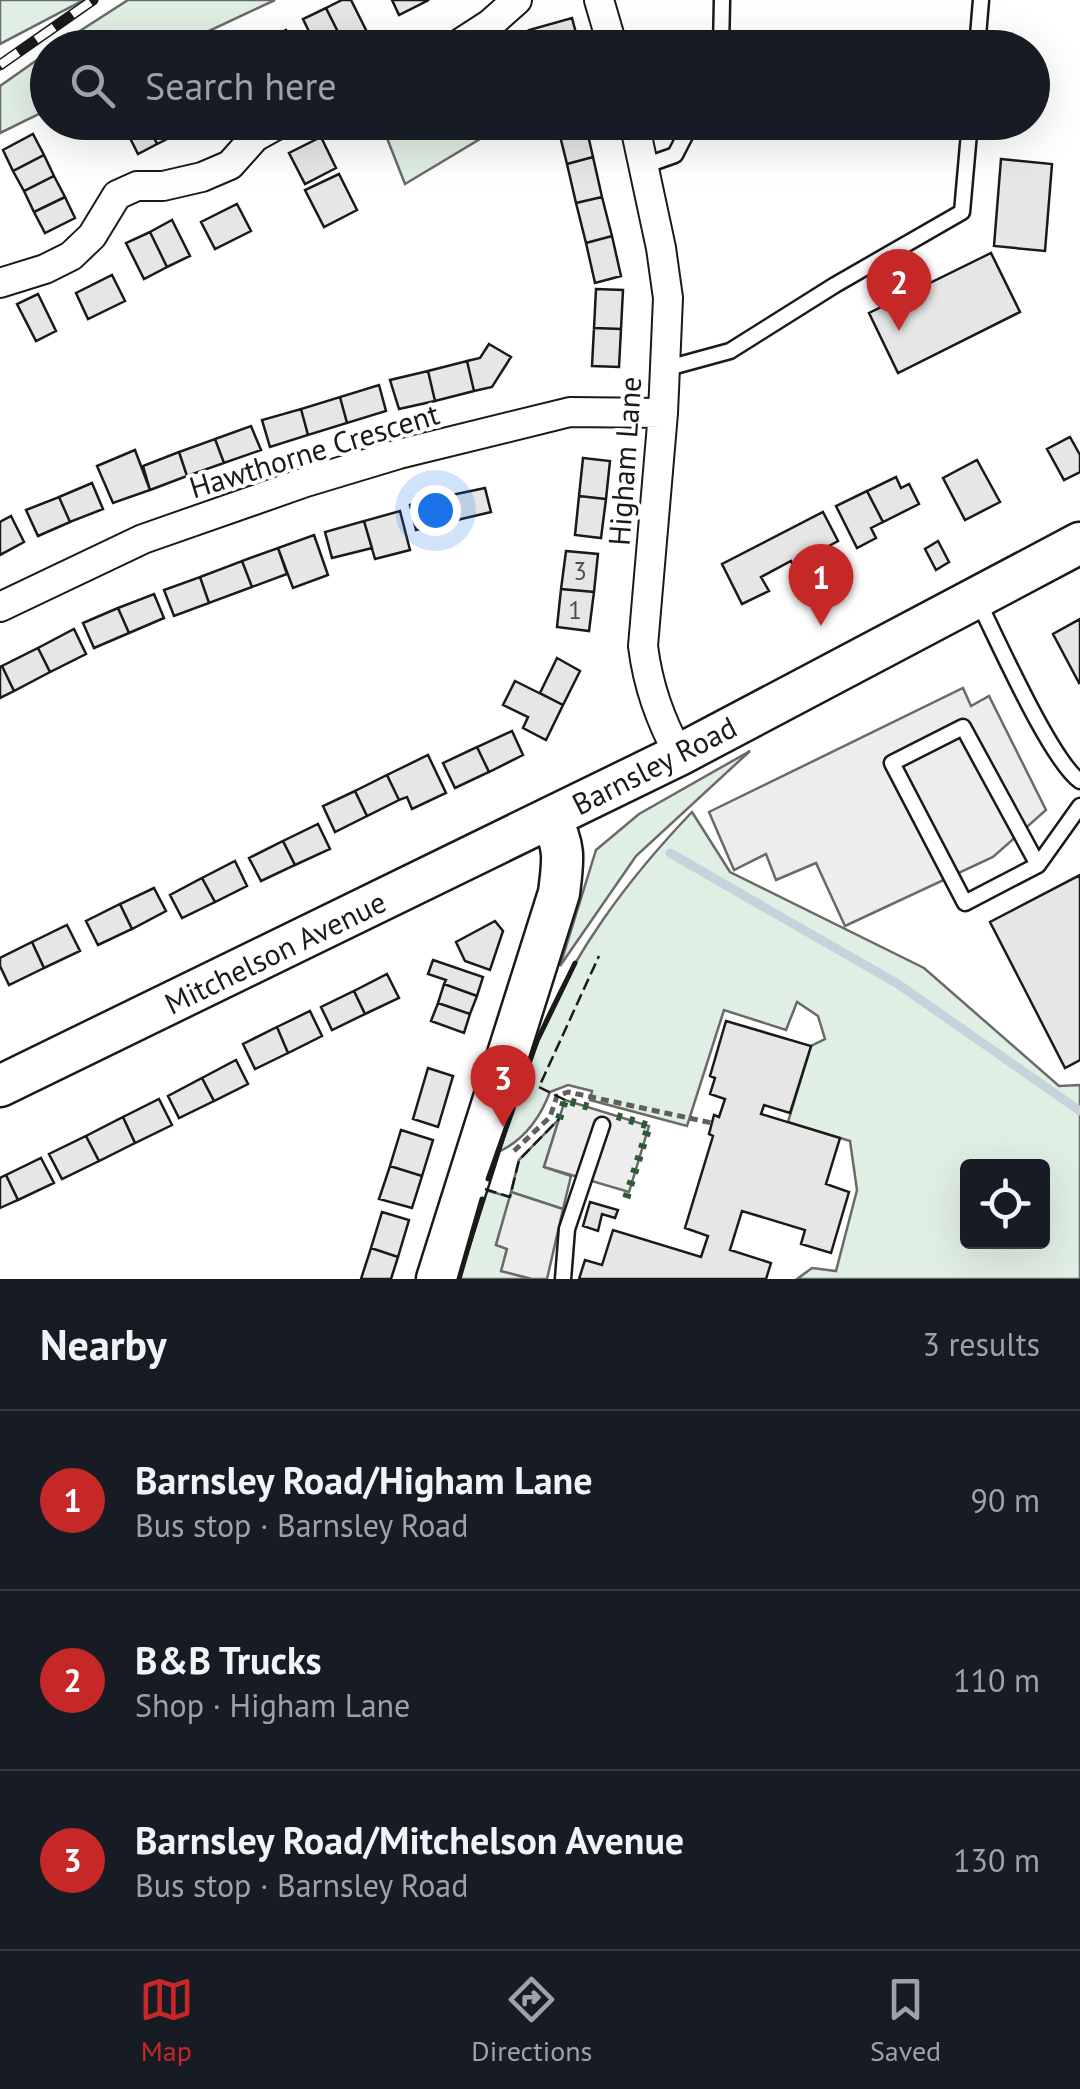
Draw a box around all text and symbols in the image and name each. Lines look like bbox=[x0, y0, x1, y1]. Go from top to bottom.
search box bbox=[30, 30, 1050, 140]
icon: search bbox=[65, 58, 120, 113]
text: Search here bbox=[145, 61, 337, 110]
pin: 2 bbox=[866, 248, 932, 331]
street label: Higham Lane bbox=[599, 375, 649, 547]
street label: Hawthorne Crescent bbox=[184, 393, 444, 507]
your location bbox=[410, 485, 461, 536]
pin: 1 bbox=[788, 544, 854, 626]
house number: 3 bbox=[573, 555, 587, 587]
house number: 1 bbox=[568, 594, 582, 626]
street label: Barnsley Road bbox=[565, 707, 743, 823]
street label: Mitchelson Avenue bbox=[158, 882, 392, 1022]
pin: 3 bbox=[470, 1044, 536, 1127]
map controls bbox=[960, 1159, 1050, 1249]
button: locate bbox=[960, 1159, 1050, 1249]
text: Nearby bbox=[40, 1317, 167, 1372]
text: 3 results bbox=[922, 1323, 1040, 1365]
text: Barnsley Road/Higham Lane bbox=[135, 1455, 593, 1504]
text: 1 bbox=[63, 1479, 82, 1521]
text: 90 m bbox=[971, 1479, 1040, 1521]
text: Bus stop · Barnsley Road bbox=[135, 1504, 468, 1546]
text: B&B Trucks bbox=[135, 1635, 322, 1684]
text: 2 bbox=[63, 1659, 82, 1701]
text: 110 m bbox=[953, 1659, 1040, 1701]
text: Shop · Higham Lane bbox=[135, 1684, 410, 1726]
text: Barnsley Road/Mitchelson Avenue bbox=[135, 1815, 684, 1864]
text: 3 bbox=[63, 1839, 82, 1881]
text: 130 m bbox=[953, 1839, 1040, 1881]
text: Bus stop · Barnsley Road bbox=[135, 1864, 468, 1906]
tab: Map bbox=[139, 1972, 194, 2069]
tab: Directions bbox=[471, 1972, 592, 2069]
tab: Saved bbox=[870, 1972, 941, 2069]

